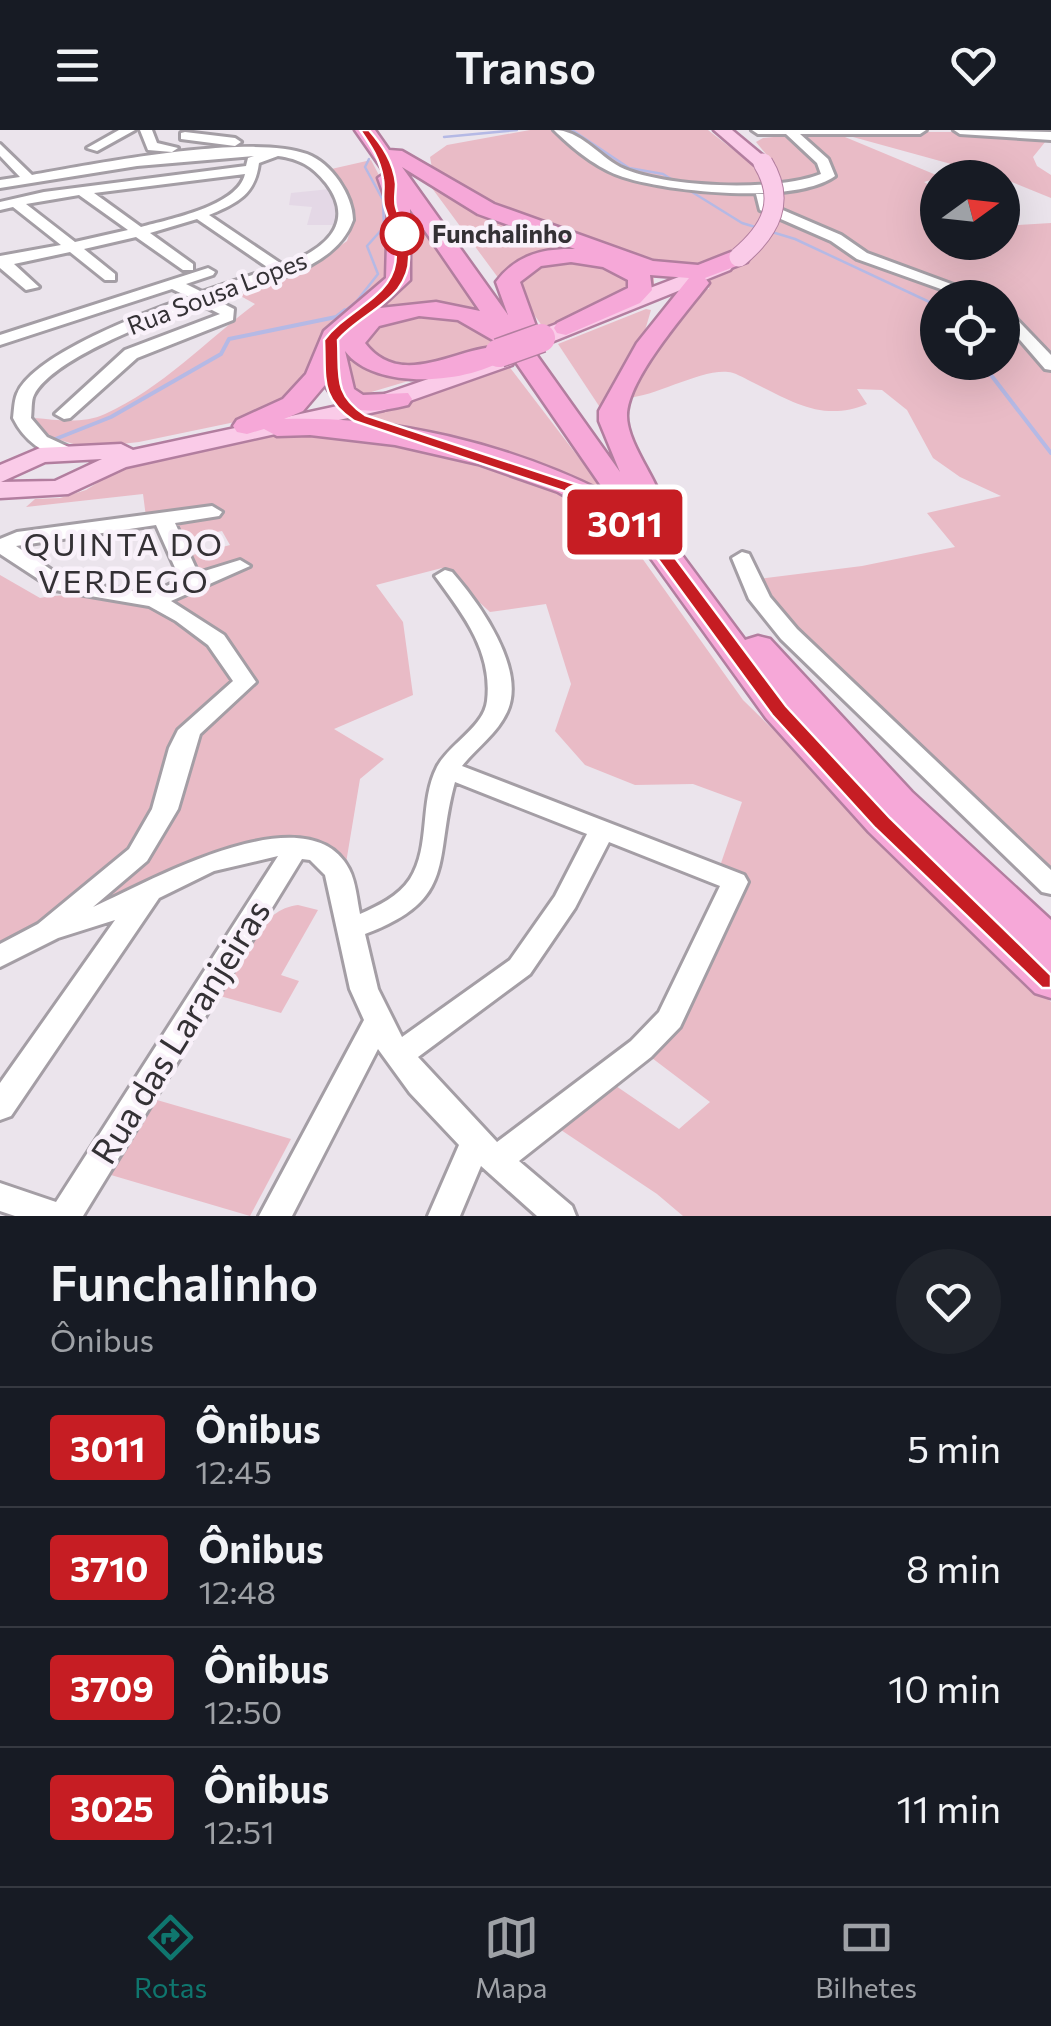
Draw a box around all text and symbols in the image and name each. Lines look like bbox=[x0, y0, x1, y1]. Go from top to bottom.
icon: menu bbox=[50, 38, 105, 93]
text: Transo bbox=[455, 38, 596, 93]
icon: heart bbox=[946, 38, 1001, 93]
north arrow bbox=[920, 160, 1020, 260]
map controls bbox=[920, 160, 1020, 380]
marker: Funchalinho bbox=[381, 213, 423, 255]
place label: Funchalinho bbox=[432, 218, 572, 248]
street label: Rua Sousa Lopes bbox=[123, 244, 311, 340]
button: locate bbox=[920, 280, 1020, 380]
line badge: 3011 bbox=[555, 490, 695, 554]
text: 3011 bbox=[587, 501, 663, 544]
district label: QUINTA DO VERDEGO bbox=[24, 523, 224, 600]
street label: Rua das Laranjeiras bbox=[80, 891, 278, 1171]
button: heart bbox=[896, 1249, 1001, 1354]
text: Funchalinho bbox=[50, 1252, 318, 1311]
text: Ônibus bbox=[50, 1319, 154, 1359]
text: Ônibus bbox=[195, 1404, 321, 1451]
text: 5 min bbox=[907, 1424, 1001, 1471]
text: 3011 bbox=[70, 1426, 145, 1469]
text: 12:45 bbox=[195, 1451, 272, 1491]
text: Ônibus bbox=[198, 1524, 324, 1571]
text: 8 min bbox=[906, 1544, 1001, 1591]
text: 3710 bbox=[70, 1546, 148, 1589]
text: 12:48 bbox=[198, 1571, 276, 1611]
text: Ônibus bbox=[204, 1644, 329, 1691]
text: 10 min bbox=[888, 1664, 1001, 1711]
text: 3709 bbox=[70, 1666, 154, 1709]
text: 12:50 bbox=[204, 1691, 282, 1731]
text: Ônibus bbox=[204, 1764, 329, 1811]
text: 11 min bbox=[897, 1784, 1001, 1831]
text: 3025 bbox=[70, 1786, 154, 1829]
text: 12:51 bbox=[204, 1811, 275, 1851]
tab: Rotas bbox=[134, 1910, 207, 2004]
tab: Mapa bbox=[475, 1910, 547, 2004]
tab: Bilhetes bbox=[815, 1910, 917, 2004]

